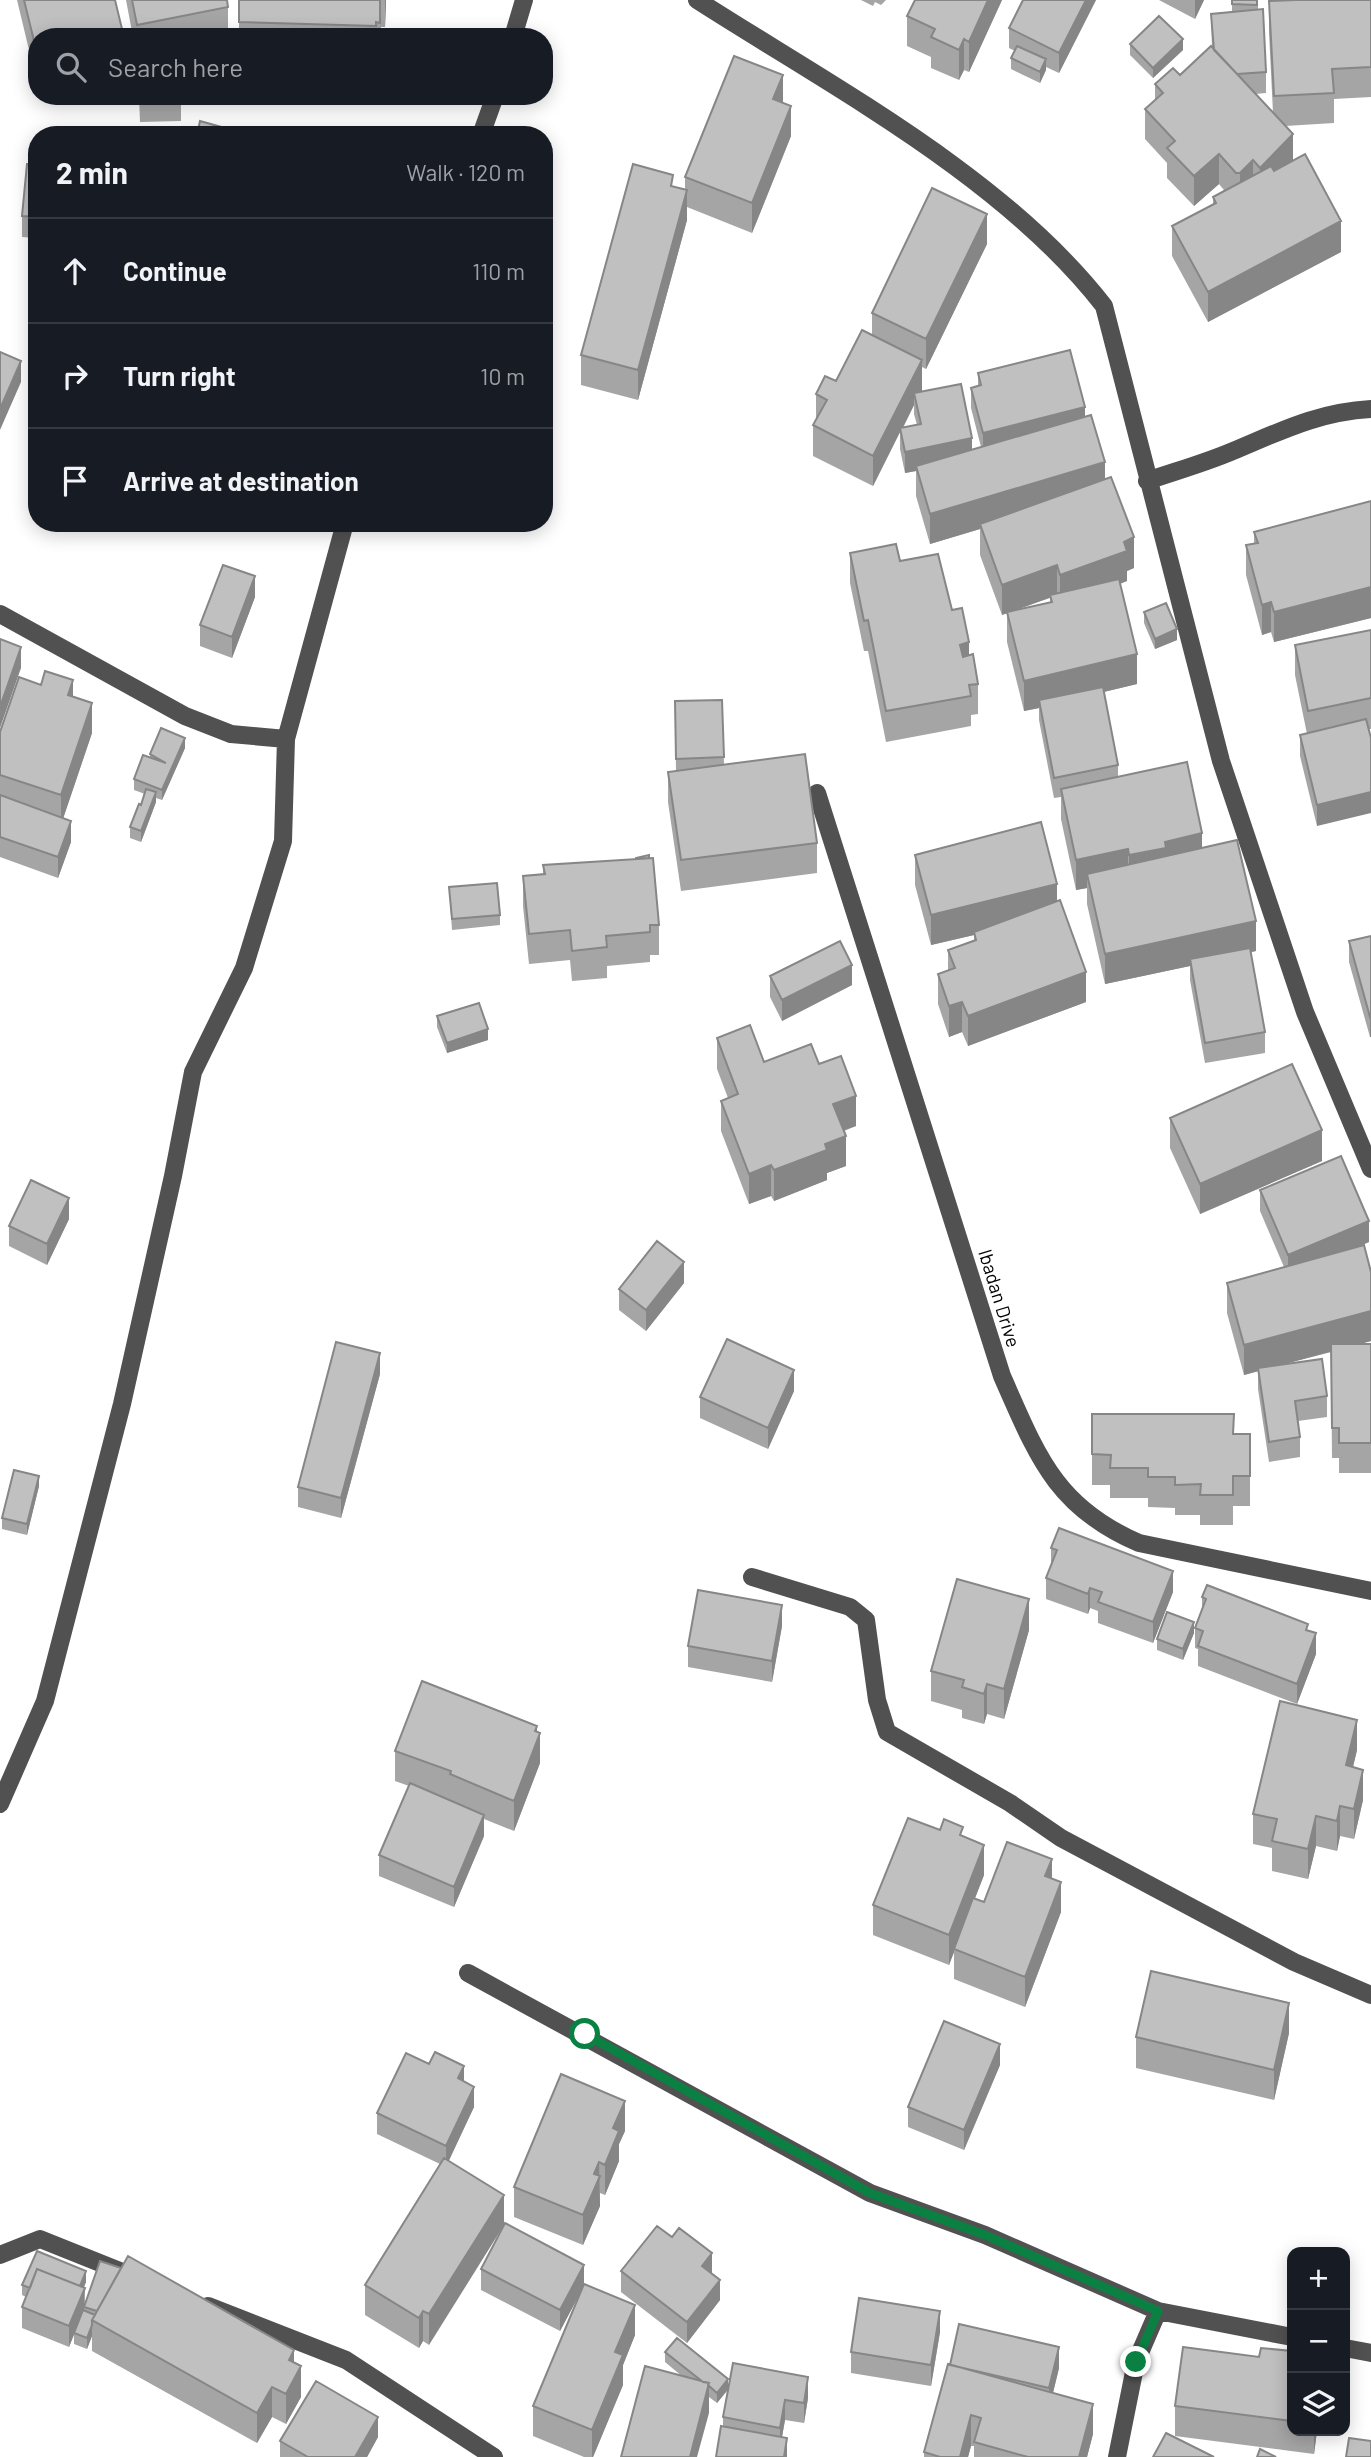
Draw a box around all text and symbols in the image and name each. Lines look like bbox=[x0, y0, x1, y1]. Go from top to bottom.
search box bbox=[28, 28, 553, 105]
icon: search bbox=[52, 48, 90, 86]
text: Search here bbox=[108, 51, 243, 82]
text: 2 min bbox=[56, 154, 128, 190]
text: Walk · 120 m bbox=[406, 158, 525, 186]
icon: ahead bbox=[56, 252, 94, 290]
text: Continue bbox=[123, 255, 227, 286]
text: 110 m bbox=[472, 257, 525, 285]
icon: right bbox=[56, 357, 94, 395]
text: Turn right bbox=[123, 360, 236, 391]
text: 10 m bbox=[480, 362, 525, 390]
icon: arrive bbox=[56, 462, 94, 500]
text: Arrive at destination bbox=[123, 465, 359, 496]
street label: Ibadan Drive bbox=[974, 1246, 1026, 1350]
route start bbox=[569, 2018, 600, 2049]
map controls bbox=[1287, 2247, 1350, 2436]
button: + bbox=[1287, 2247, 1350, 2310]
button: − bbox=[1287, 2310, 1350, 2373]
route end bbox=[1120, 2346, 1151, 2377]
button: layers bbox=[1287, 2373, 1350, 2436]

